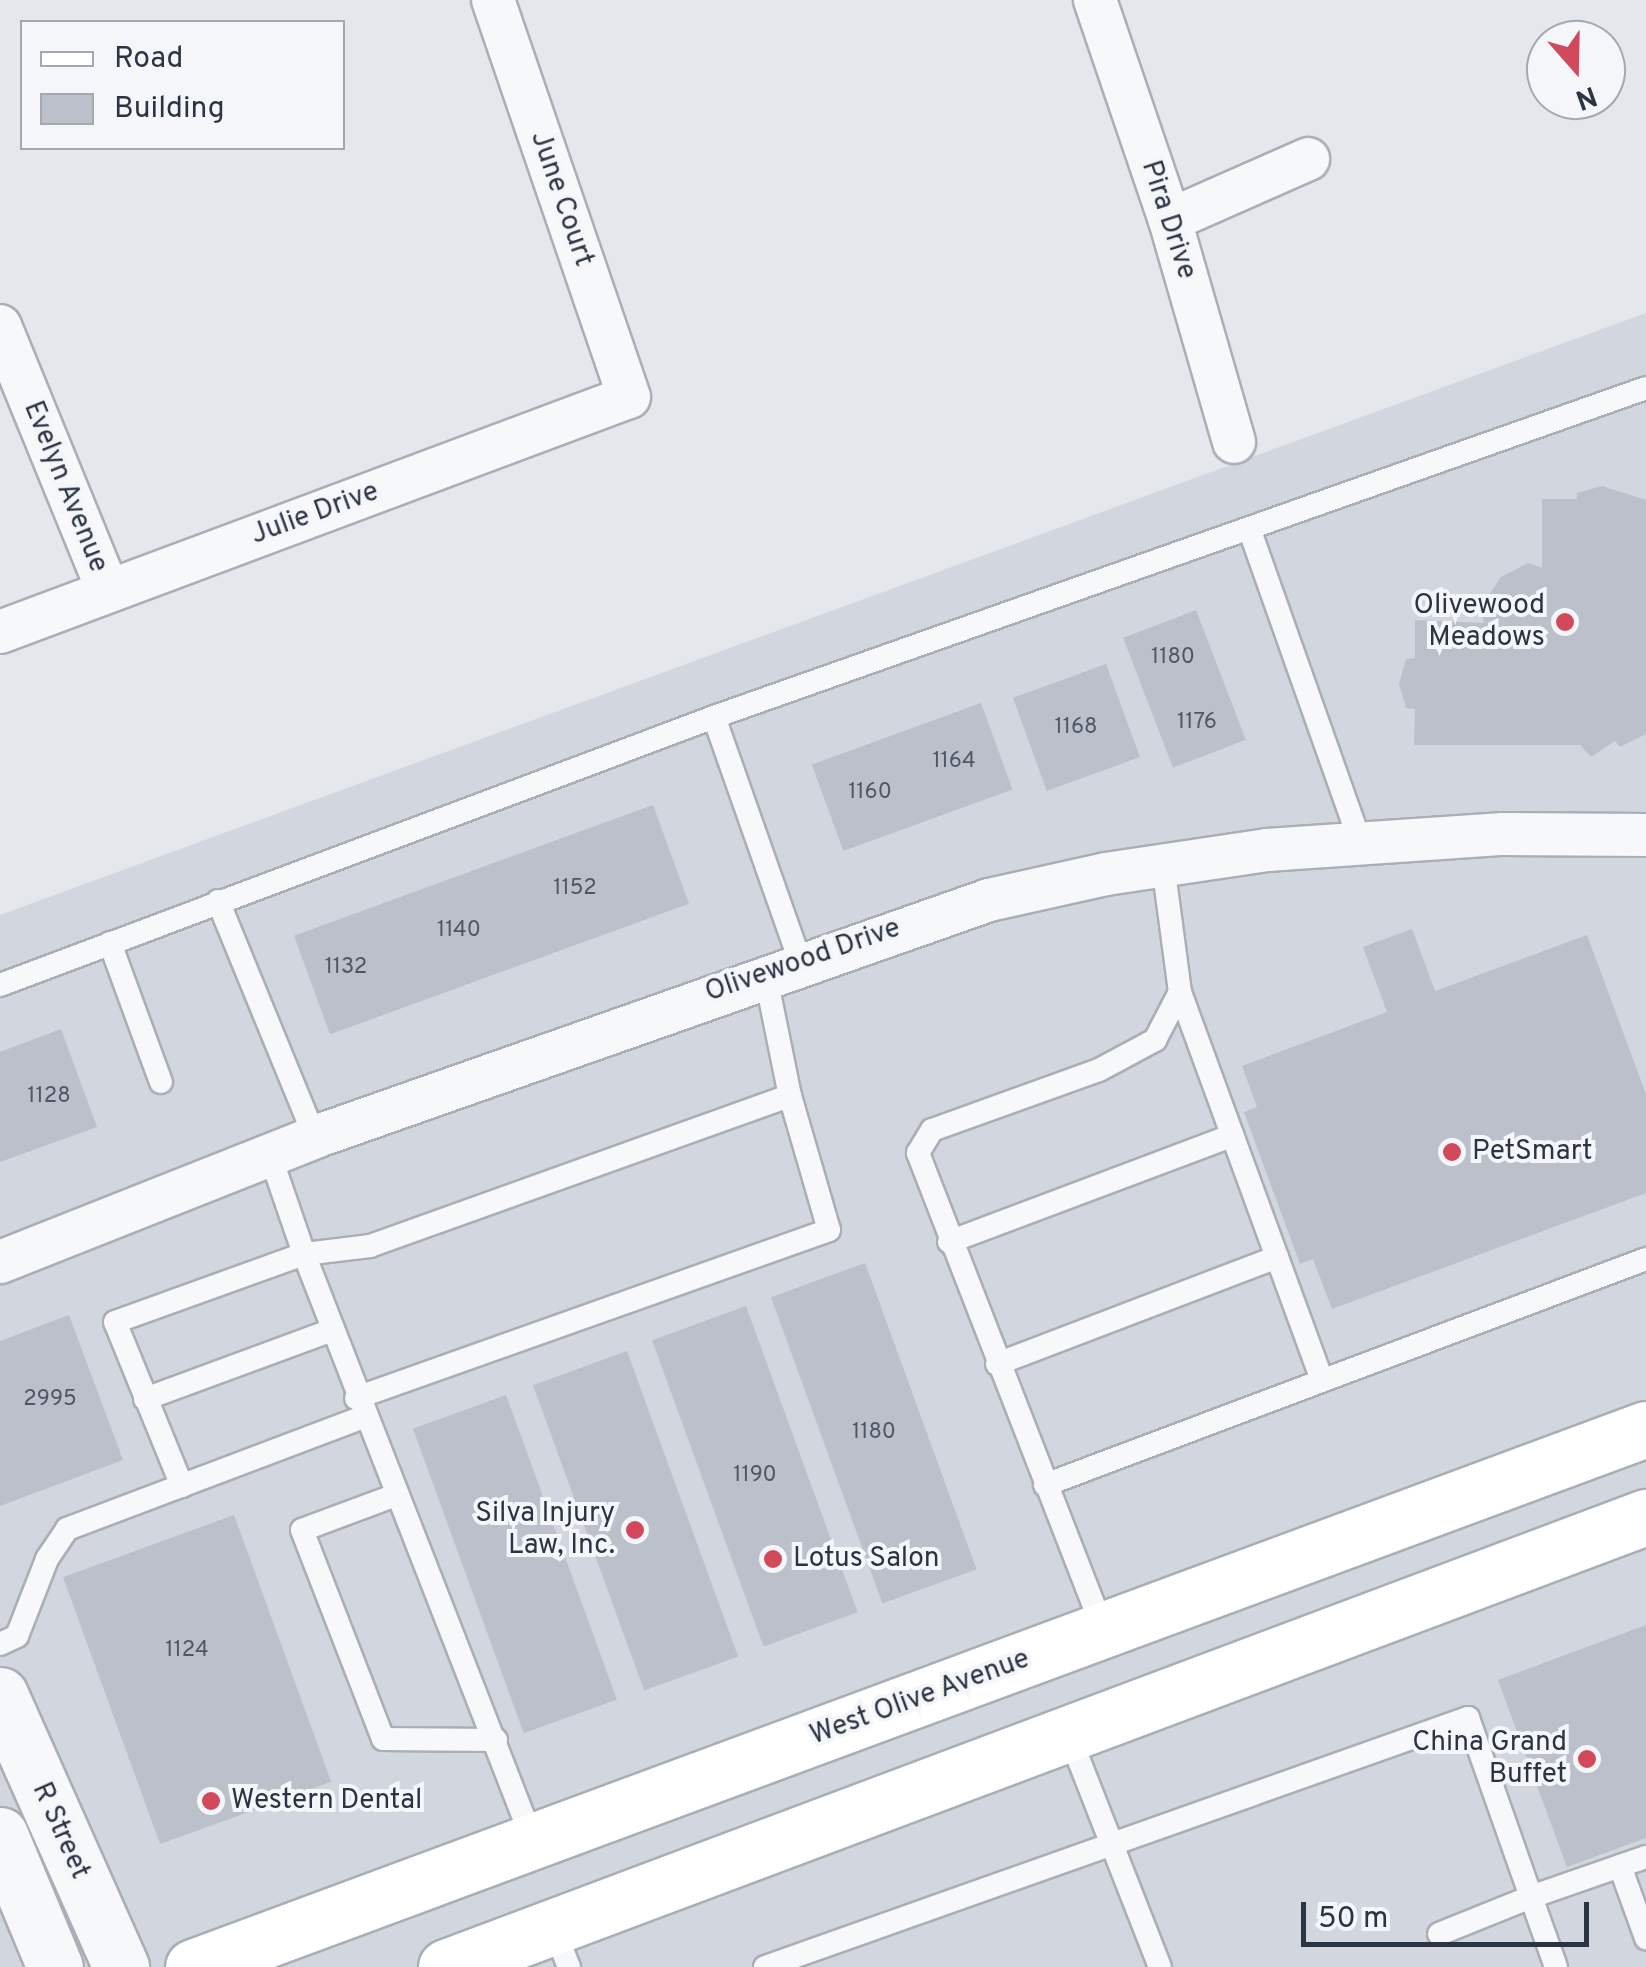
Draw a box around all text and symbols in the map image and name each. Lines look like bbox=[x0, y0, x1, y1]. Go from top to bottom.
legend bbox=[20, 20, 345, 150]
north arrow bbox=[1526, 20, 1626, 120]
text: Road bbox=[114, 41, 183, 78]
text: N bbox=[1570, 76, 1601, 117]
text: Building bbox=[114, 91, 225, 128]
street label: June Court bbox=[522, 127, 600, 271]
street label: Pira Drive bbox=[1133, 156, 1203, 284]
street label: Evelyn Avenue bbox=[15, 396, 115, 578]
street label: Julie Drive bbox=[247, 475, 383, 553]
place label: Olivewood Meadows bbox=[1414, 589, 1545, 655]
marker: Olivewood Meadows bbox=[1554, 611, 1576, 633]
house number: 1180 bbox=[1151, 645, 1195, 671]
house number: 1176 bbox=[1177, 710, 1217, 736]
house number: 1168 bbox=[1055, 715, 1097, 741]
house number: 1164 bbox=[932, 749, 976, 775]
house number: 1160 bbox=[848, 780, 892, 806]
house number: 1152 bbox=[553, 876, 597, 902]
street label: Olivewood Drive bbox=[701, 912, 905, 1010]
house number: 1140 bbox=[437, 918, 481, 944]
house number: 1132 bbox=[325, 955, 367, 981]
house number: 1128 bbox=[27, 1084, 71, 1110]
place label: PetSmart bbox=[1472, 1135, 1593, 1169]
marker: PetSmart bbox=[1441, 1141, 1463, 1163]
house number: 2995 bbox=[23, 1387, 77, 1413]
house number: 1180 bbox=[852, 1420, 896, 1446]
house number: 1190 bbox=[733, 1463, 777, 1489]
place label: Silva Injury Law, Inc. bbox=[475, 1497, 615, 1563]
marker: Silva Injury Law, Inc. bbox=[624, 1519, 646, 1541]
place label: Lotus Salon bbox=[793, 1542, 939, 1576]
marker: Lotus Salon bbox=[762, 1548, 784, 1570]
house number: 1124 bbox=[165, 1638, 209, 1664]
street label: West Olive Avenue bbox=[805, 1643, 1035, 1753]
place label: China Grand Buffet bbox=[1412, 1726, 1567, 1792]
marker: China Grand Buffet bbox=[1576, 1748, 1598, 1770]
street label: R Street bbox=[24, 1777, 96, 1885]
place label: Western Dental bbox=[231, 1784, 422, 1818]
marker: Western Dental bbox=[200, 1790, 222, 1812]
scale bar bbox=[1306, 1882, 1594, 1944]
text: 50 m bbox=[1318, 1901, 1388, 1938]

